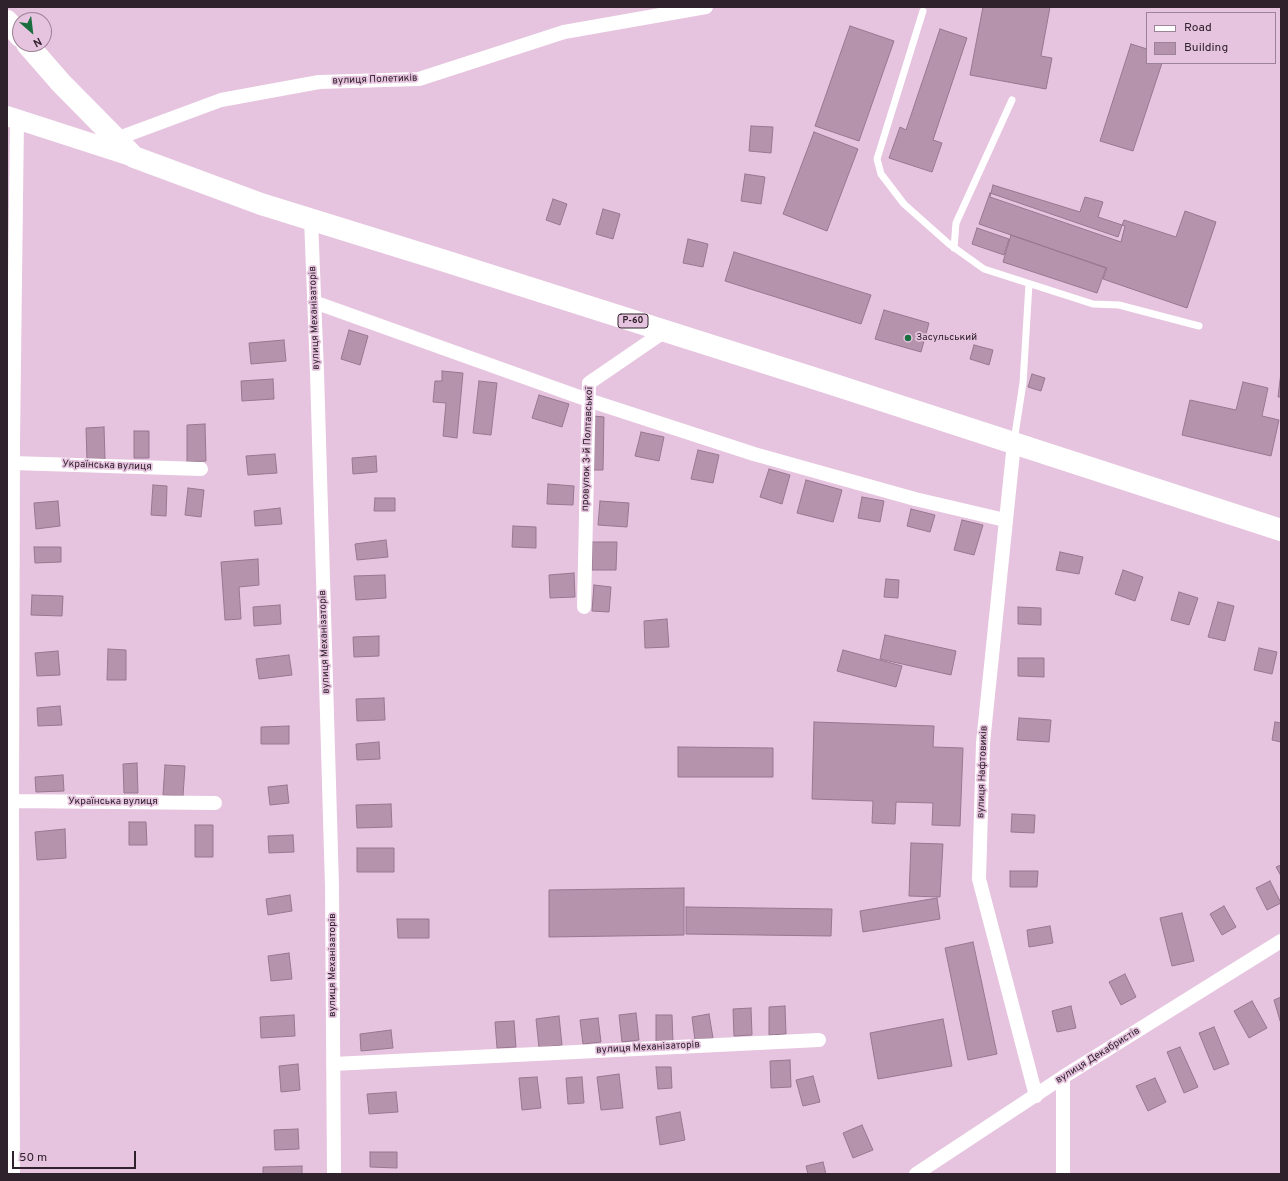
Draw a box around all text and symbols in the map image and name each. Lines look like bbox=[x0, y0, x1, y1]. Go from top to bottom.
north arrow bbox=[12, 12, 52, 52]
legend bbox=[1146, 12, 1276, 64]
text: Road bbox=[1184, 20, 1212, 36]
text: N bbox=[30, 34, 44, 50]
text: Building bbox=[1184, 40, 1228, 56]
street label: вулиця Полетиків bbox=[332, 73, 418, 87]
street label: вулиця Механізаторів bbox=[307, 266, 323, 370]
road number: Р-60 bbox=[618, 314, 648, 328]
place label: Засульський bbox=[916, 332, 977, 344]
marker: Засульський bbox=[903, 333, 913, 343]
street label: провулок 3-й Полтавської bbox=[580, 387, 596, 511]
street label: Українська вулиця bbox=[62, 458, 152, 474]
street label: вулиця Механізаторів bbox=[317, 590, 333, 694]
street label: вулиця Нафтовиків bbox=[975, 725, 991, 819]
street label: Українська вулиця bbox=[68, 796, 158, 808]
street label: вулиця Механізаторів bbox=[327, 913, 339, 1017]
street label: вулиця Декабристів bbox=[1054, 1025, 1142, 1087]
street label: вулиця Механізаторів bbox=[596, 1039, 700, 1057]
scale bar bbox=[14, 1143, 138, 1169]
text: 50 m bbox=[19, 1150, 47, 1166]

